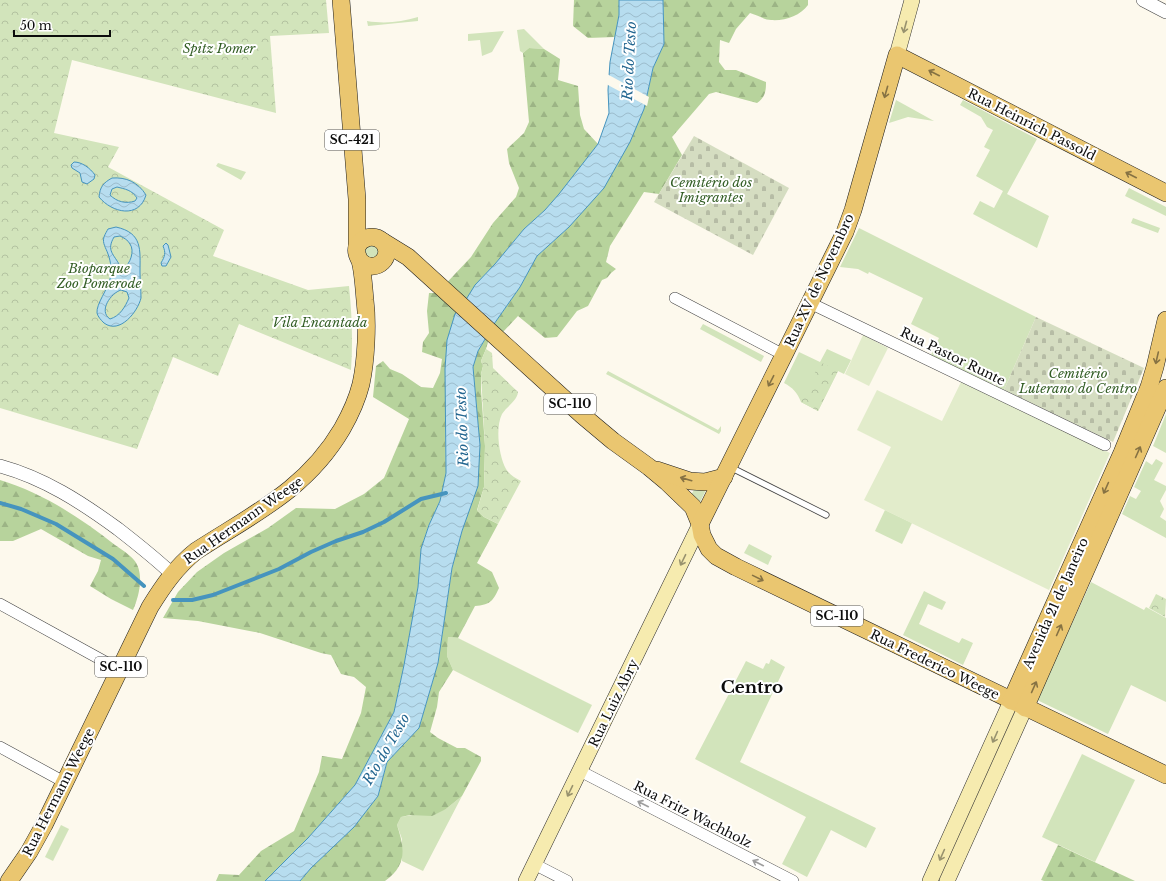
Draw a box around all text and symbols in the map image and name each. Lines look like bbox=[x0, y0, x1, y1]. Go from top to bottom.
scale bar bbox=[14, 12, 110, 38]
text: 50 m bbox=[20, 18, 52, 33]
water label: Rio do Testo bbox=[618, 21, 640, 102]
one-way arrow bbox=[901, 21, 908, 34]
park label: Spitz Pomer bbox=[183, 40, 256, 57]
one-way arrow bbox=[928, 69, 940, 77]
one-way arrow bbox=[882, 85, 889, 98]
street label: Rua Heinrich Passold bbox=[965, 85, 1099, 164]
road number: SC-421 bbox=[325, 130, 379, 150]
one-way arrow bbox=[1126, 171, 1138, 178]
park label: Cemitério dos Imigrantes bbox=[670, 174, 752, 206]
street label: Rua XV de Novembro bbox=[781, 211, 858, 350]
park label: Bioparque Zoo Pomerode bbox=[56, 260, 141, 292]
park label: Vila Encantada bbox=[272, 314, 368, 331]
street label: Rua Pastor Runte bbox=[897, 324, 1008, 389]
one-way arrow bbox=[1153, 351, 1161, 364]
park label: Cemitério Luterano do Centro bbox=[1018, 365, 1137, 397]
one-way arrow bbox=[767, 375, 775, 387]
water label: Rio do Testo bbox=[452, 387, 472, 468]
road number: SC-110 bbox=[544, 394, 596, 414]
one-way arrow bbox=[1135, 447, 1142, 459]
street label: Rua Hermann Weege bbox=[180, 473, 306, 568]
one-way arrow bbox=[680, 475, 693, 483]
one-way arrow bbox=[1102, 482, 1109, 494]
street label: Avenida 21 de Janeiro bbox=[1018, 535, 1092, 673]
one-way arrow bbox=[679, 553, 686, 565]
one-way arrow bbox=[752, 574, 764, 582]
road number: SC-110 bbox=[811, 606, 863, 626]
one-way arrow bbox=[1056, 624, 1063, 636]
street label: Rua Frederico Weege bbox=[867, 626, 1002, 703]
street label: Rua Luiz Abry bbox=[585, 656, 642, 750]
road number: SC-110 bbox=[95, 657, 147, 677]
district label: Centro bbox=[721, 677, 783, 698]
one-way arrow bbox=[1031, 681, 1038, 693]
water label: Rio do Testo bbox=[358, 710, 414, 789]
street label: Rua Hermann Weege bbox=[19, 725, 98, 859]
one-way arrow bbox=[991, 730, 998, 742]
street label: Rua Fritz Wachholz bbox=[631, 777, 755, 852]
one-way arrow bbox=[566, 785, 573, 797]
one-way arrow bbox=[637, 799, 649, 807]
one-way arrow bbox=[938, 849, 945, 861]
one-way arrow bbox=[752, 859, 764, 866]

